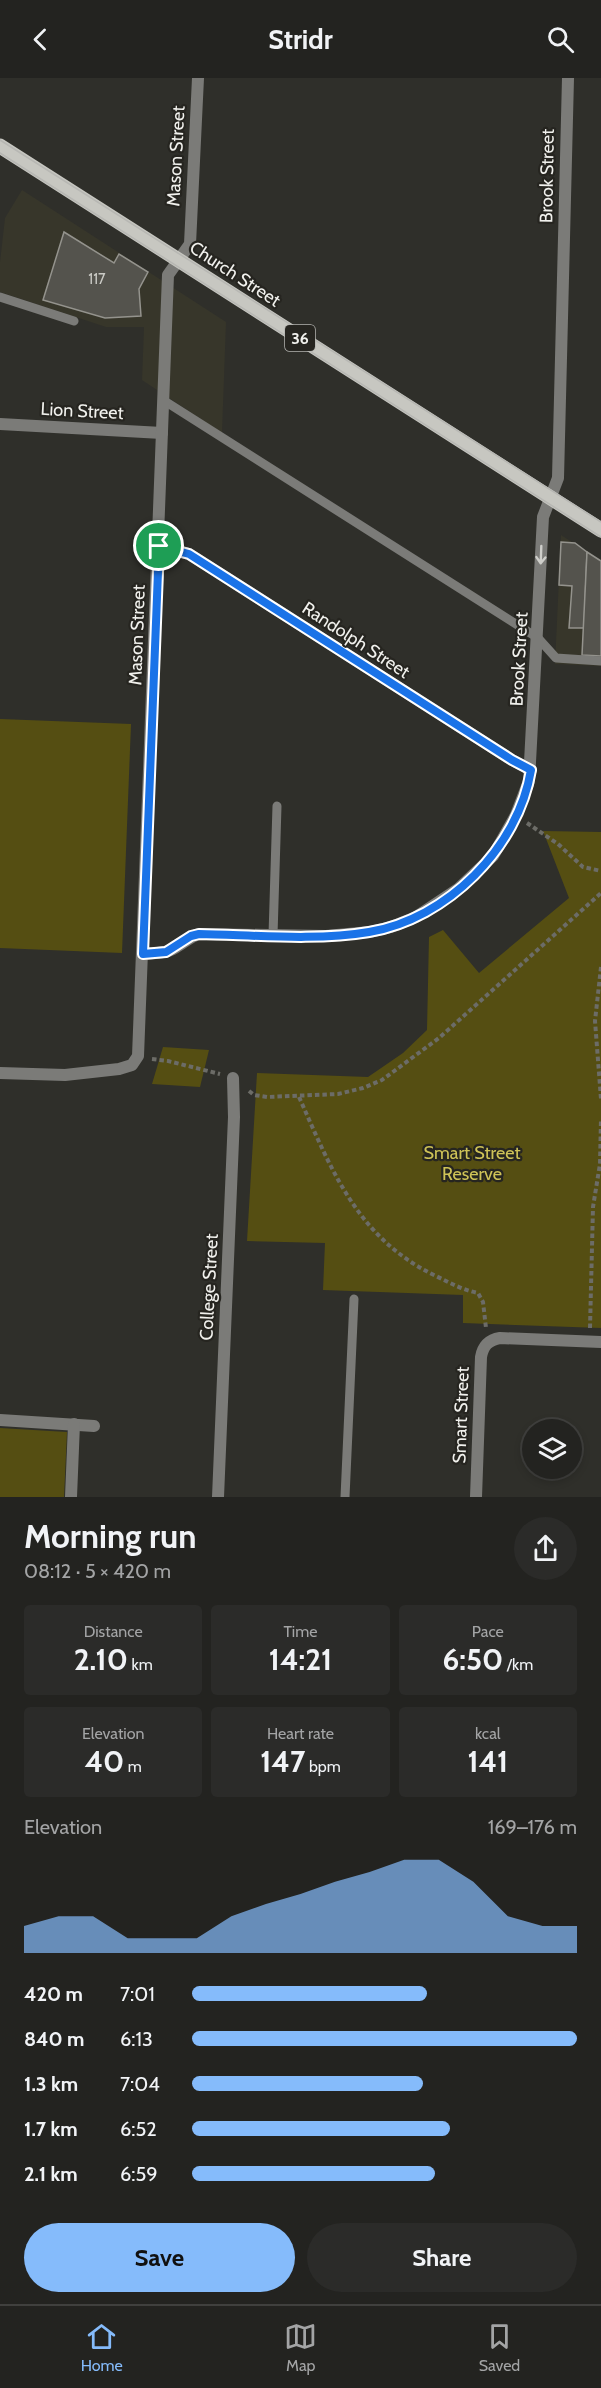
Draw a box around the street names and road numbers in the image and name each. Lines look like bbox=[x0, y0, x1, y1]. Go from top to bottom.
street label: Mason Street bbox=[162, 105, 190, 207]
street label: Brook Street bbox=[535, 129, 559, 223]
street label: Church Street bbox=[185, 236, 285, 312]
road number: 36 bbox=[285, 325, 315, 351]
street label: Lion Street bbox=[40, 398, 124, 424]
street label: Mason Street bbox=[124, 584, 150, 686]
street label: Randolph Street bbox=[298, 597, 414, 683]
street label: Brook Street bbox=[506, 611, 532, 707]
street label: College Street bbox=[195, 1233, 223, 1341]
street label: Smart Street bbox=[448, 1366, 474, 1464]

